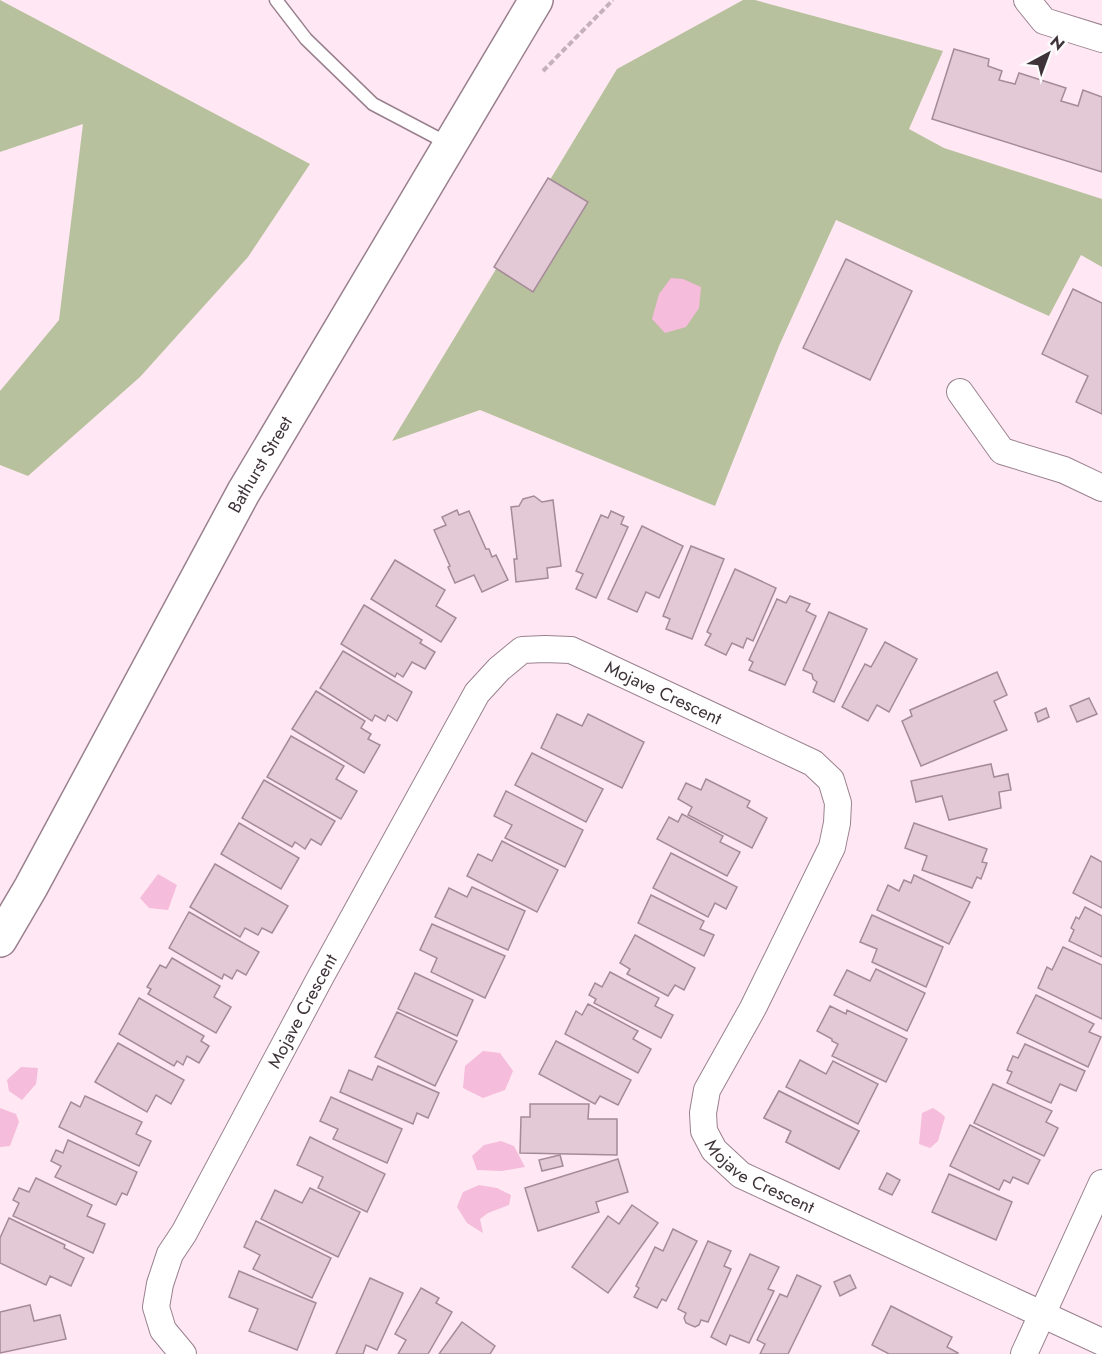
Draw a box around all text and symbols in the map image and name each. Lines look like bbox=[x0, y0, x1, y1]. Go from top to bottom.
north arrow bbox=[1018, 24, 1078, 84]
text: N bbox=[1045, 30, 1070, 56]
street label: Bathurst Street bbox=[222, 411, 299, 518]
street label: Mojave Crescent bbox=[600, 654, 727, 732]
street label: Mojave Crescent bbox=[261, 949, 344, 1073]
street label: Mojave Crescent bbox=[698, 1135, 819, 1220]

